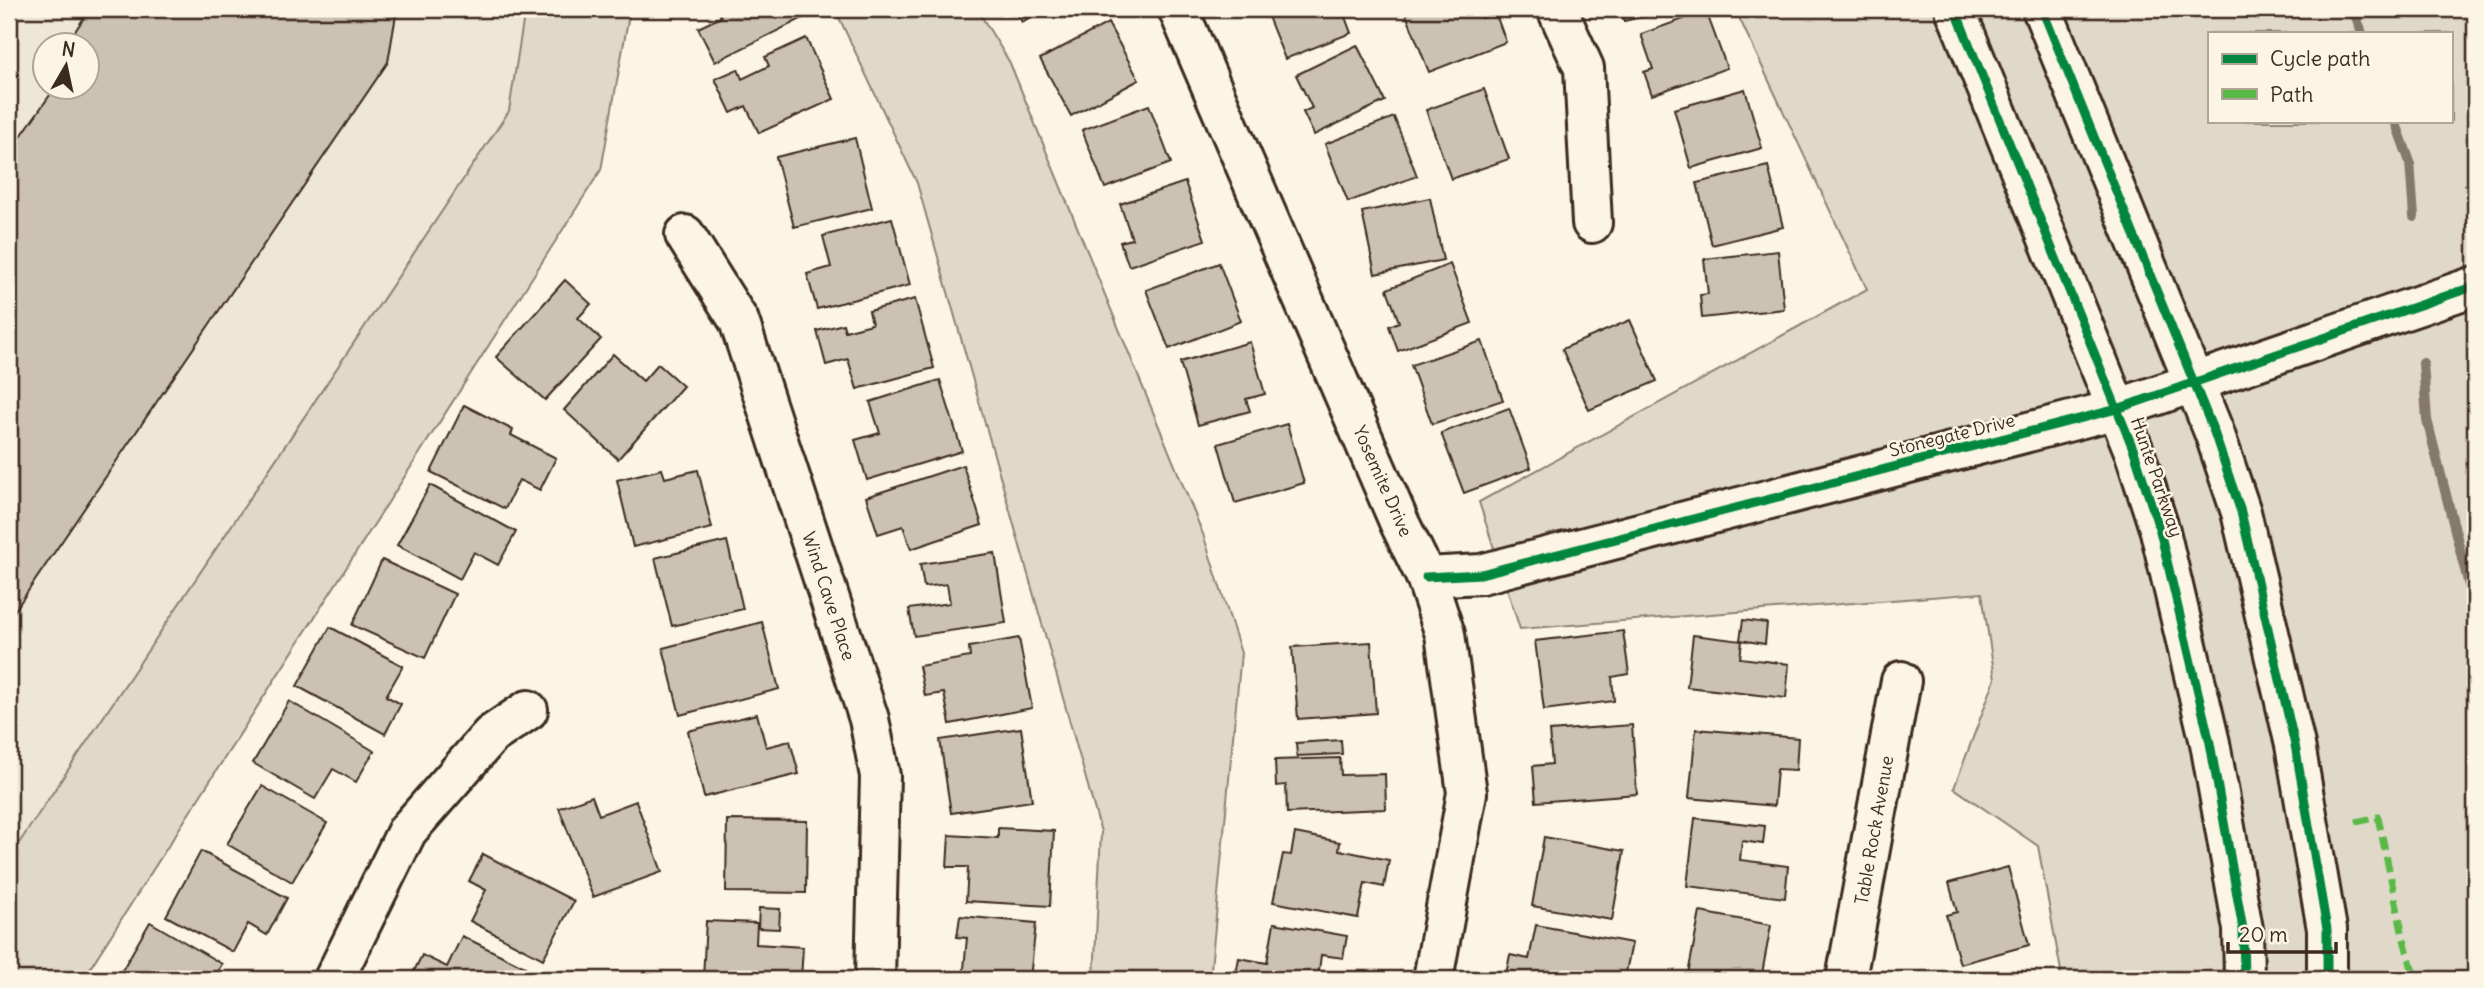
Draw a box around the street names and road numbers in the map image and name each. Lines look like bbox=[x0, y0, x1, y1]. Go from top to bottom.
street label: Stonegate Drive bbox=[1887, 408, 2017, 462]
street label: Hunte Parkway bbox=[2126, 414, 2188, 540]
street label: Yosemite Drive bbox=[1348, 422, 1418, 540]
street label: Wind Cave Place bbox=[797, 529, 861, 663]
street label: Table Rock Avenue bbox=[1850, 754, 1898, 906]

